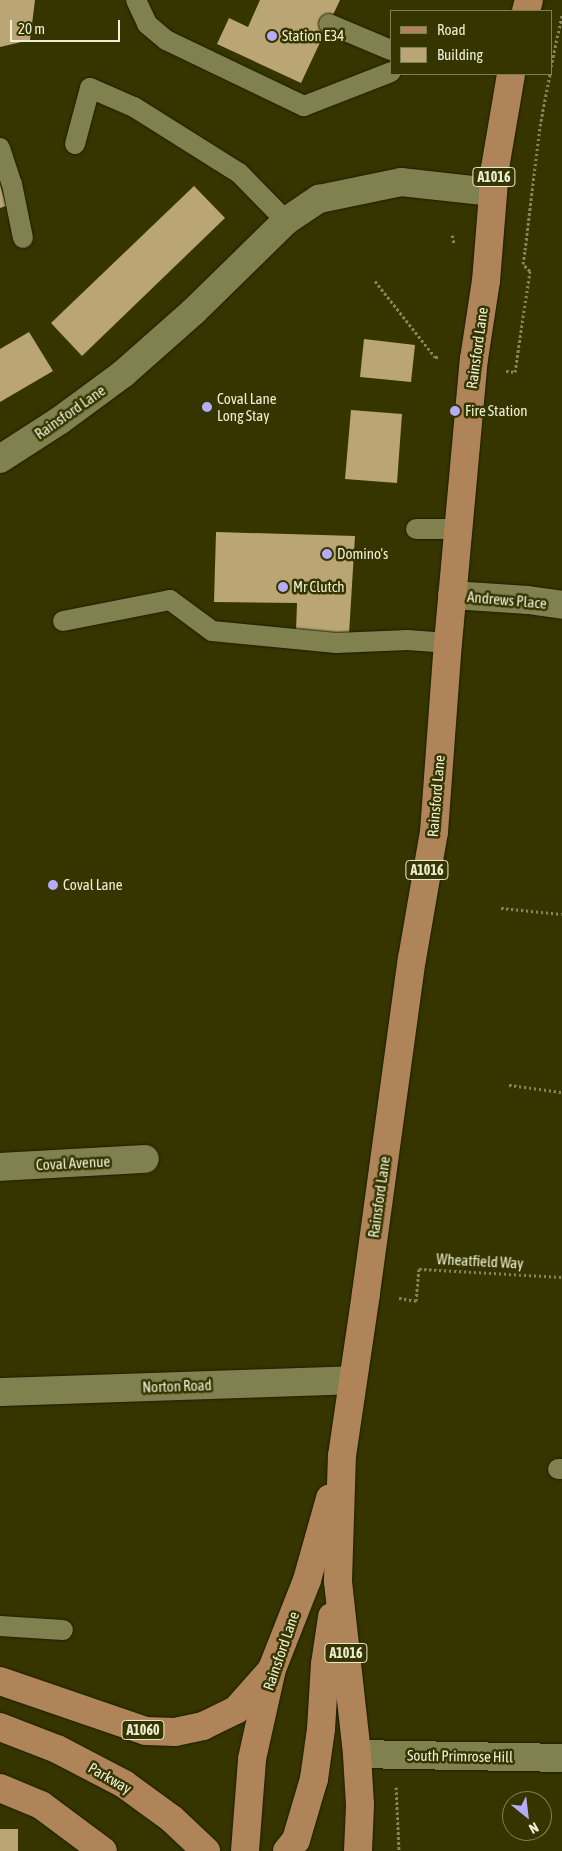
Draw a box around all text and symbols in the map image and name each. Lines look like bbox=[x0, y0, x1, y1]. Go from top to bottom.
scale bar bbox=[12, 10, 122, 42]
legend bbox=[390, 10, 552, 75]
text: 20 m bbox=[18, 20, 45, 37]
text: Road bbox=[437, 21, 466, 38]
place label: Station E34 bbox=[282, 27, 344, 45]
marker: Station E34 bbox=[266, 30, 278, 42]
text: Building bbox=[437, 46, 483, 63]
road number: A1016 bbox=[472, 166, 516, 188]
street label: Rainsford Lane bbox=[462, 306, 492, 390]
street label: Rainsford Lane bbox=[31, 381, 109, 443]
place label: Coval Lane Long Stay bbox=[217, 389, 277, 424]
marker: Coval Lane Long Stay bbox=[201, 401, 213, 413]
place label: Fire Station bbox=[465, 402, 527, 420]
marker: Fire Station bbox=[449, 405, 461, 417]
place label: Domino's bbox=[337, 545, 388, 563]
marker: Domino's bbox=[321, 548, 333, 560]
place label: Mr Clutch bbox=[293, 578, 344, 596]
marker: Mr Clutch bbox=[277, 581, 289, 593]
street label: Andrews Place bbox=[466, 588, 548, 612]
street label: Rainsford Lane bbox=[423, 754, 449, 838]
road number: A1016 bbox=[404, 858, 450, 882]
place label: Coval Lane bbox=[63, 876, 123, 894]
marker: Coval Lane bbox=[47, 879, 59, 891]
street label: Coval Avenue bbox=[35, 1152, 111, 1174]
street label: Rainsford Lane bbox=[364, 1155, 394, 1239]
street label: Wheatfield Way bbox=[436, 1250, 524, 1272]
street label: Norton Road bbox=[142, 1376, 212, 1396]
street label: Rainsford Lane bbox=[259, 1609, 303, 1693]
road number: A1016 bbox=[324, 1642, 368, 1665]
road number: A1060 bbox=[120, 1718, 166, 1742]
street label: South Primrose Hill bbox=[407, 1746, 513, 1766]
street label: Parkway bbox=[85, 1758, 135, 1798]
north arrow bbox=[502, 1791, 552, 1841]
text: N bbox=[526, 1819, 541, 1837]

